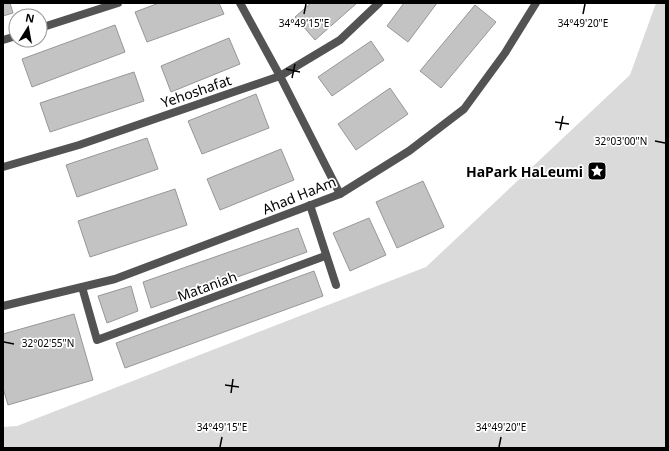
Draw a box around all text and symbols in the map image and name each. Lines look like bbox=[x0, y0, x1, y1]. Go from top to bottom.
north arrow bbox=[8, 8, 48, 48]
text: N bbox=[24, 9, 36, 26]
text: 34°49'15"E bbox=[279, 16, 329, 30]
text: 34°49'20"E bbox=[558, 16, 608, 30]
street label: Yehoshafat bbox=[158, 70, 234, 112]
text: 32°03'00"N bbox=[595, 134, 647, 148]
place icon: HaPark HaLeumi bbox=[586, 160, 608, 182]
place label: HaPark HaLeumi bbox=[466, 162, 583, 181]
street label: Ahad HaAm bbox=[259, 172, 339, 218]
street label: Mataniah bbox=[175, 266, 239, 306]
text: 32°02'55"N bbox=[22, 336, 74, 350]
text: 34°49'15"E bbox=[197, 420, 247, 434]
text: 34°49'20"E bbox=[476, 420, 526, 434]

